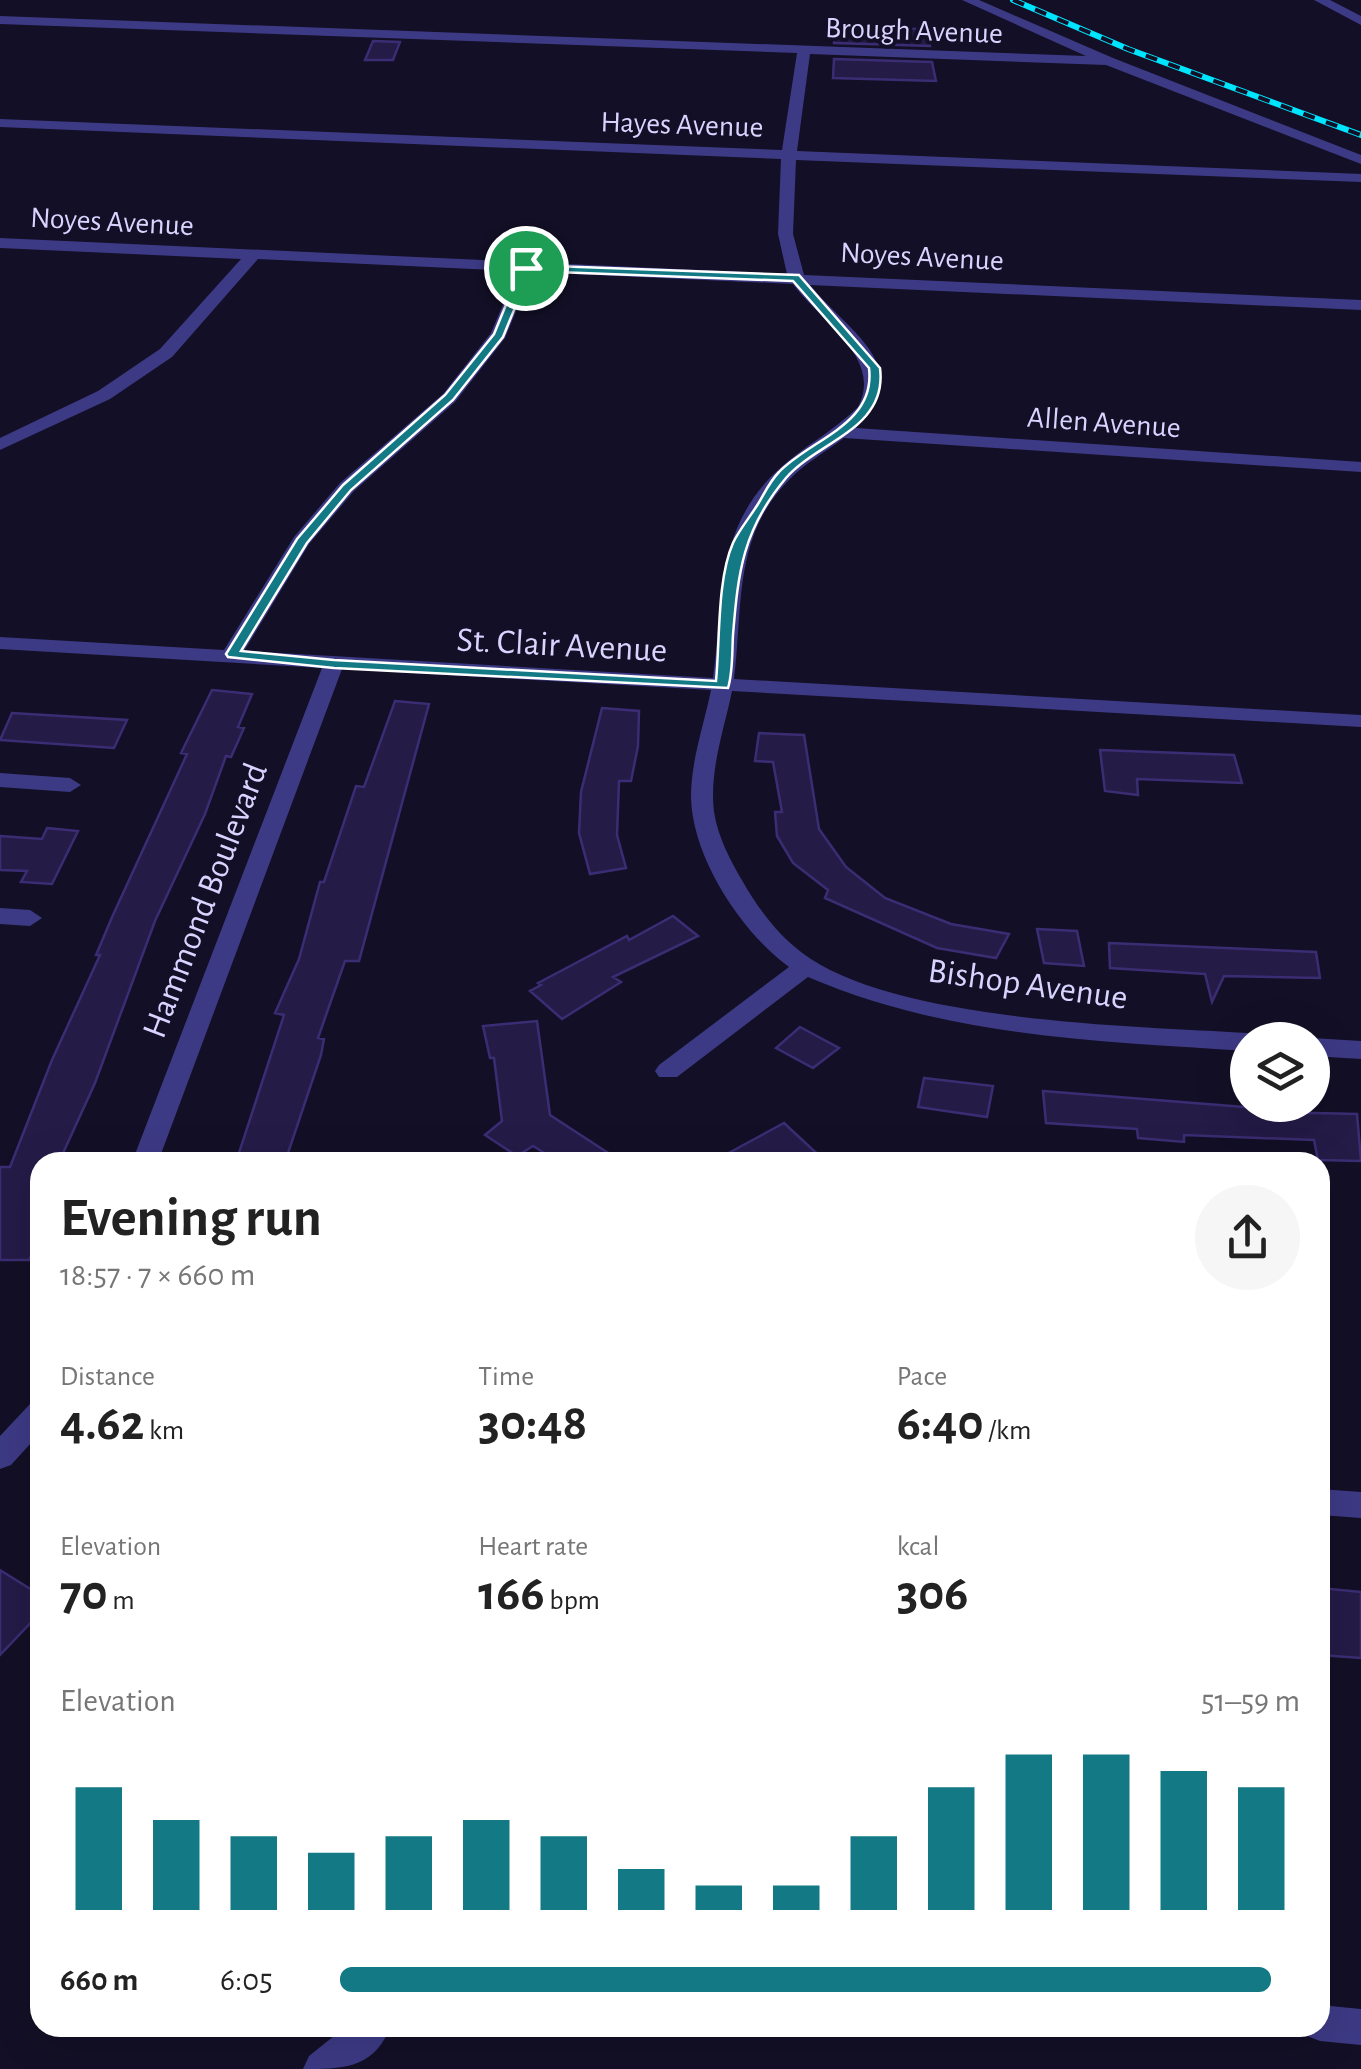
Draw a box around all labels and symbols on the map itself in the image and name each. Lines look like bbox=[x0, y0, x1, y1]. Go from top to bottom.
street label: Brough Avenue bbox=[824, 13, 1003, 49]
street label: Hayes Avenue bbox=[600, 107, 764, 143]
street label: Noyes Avenue bbox=[29, 203, 195, 241]
pin bbox=[484, 226, 569, 311]
street label: Noyes Avenue bbox=[839, 238, 1005, 276]
street label: Allen Avenue bbox=[1026, 403, 1182, 443]
street label: St. Clair Avenue bbox=[456, 623, 668, 668]
street label: Hammond Boulevard bbox=[137, 758, 274, 1043]
street label: Bishop Avenue bbox=[926, 953, 1130, 1016]

